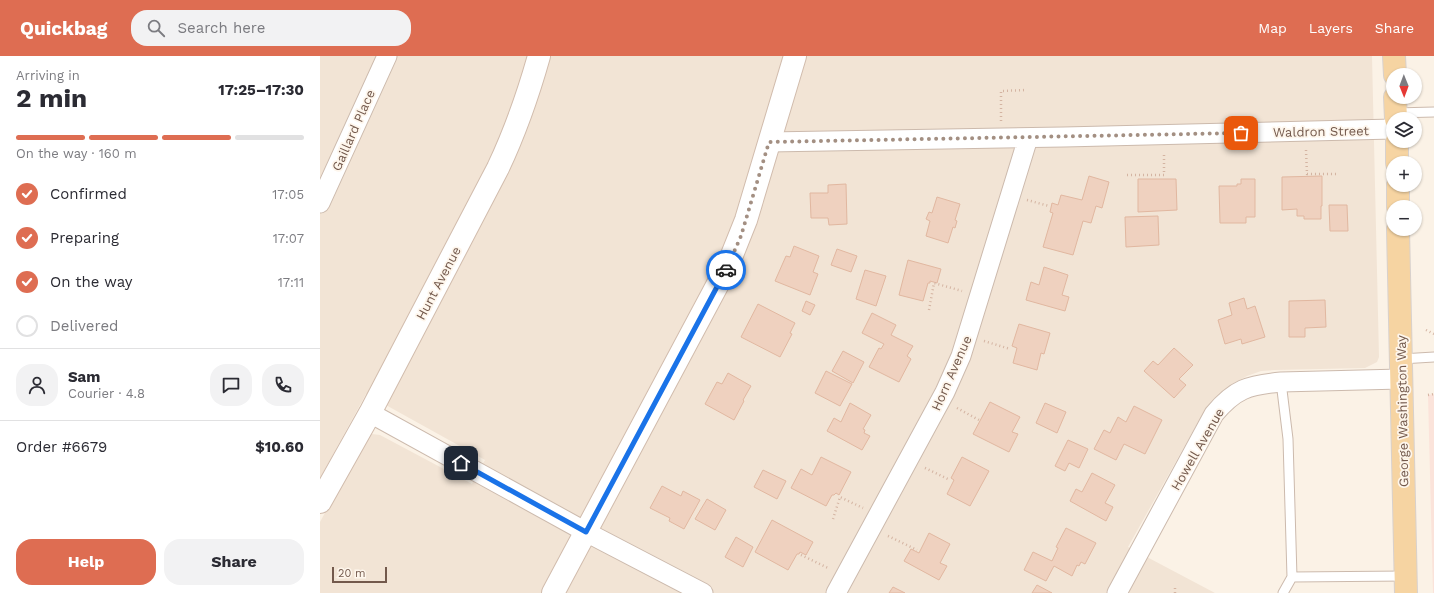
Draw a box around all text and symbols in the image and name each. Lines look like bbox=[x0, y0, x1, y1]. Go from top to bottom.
search box bbox=[131, 10, 411, 46]
text: Quickbag bbox=[20, 17, 107, 40]
icon: search bbox=[145, 17, 167, 39]
text: Search here bbox=[177, 19, 265, 37]
text: Map bbox=[1258, 20, 1287, 36]
text: Layers bbox=[1309, 20, 1353, 36]
text: Share bbox=[1375, 20, 1414, 36]
text: Arriving in bbox=[16, 68, 80, 83]
north arrow bbox=[1386, 68, 1422, 104]
map controls bbox=[1386, 68, 1422, 236]
text: 17:25–17:30 bbox=[218, 81, 304, 99]
text: 2 min bbox=[16, 83, 87, 113]
street label: Gaillard Place bbox=[329, 87, 378, 173]
button: layers bbox=[1386, 112, 1422, 148]
pin bbox=[1224, 116, 1258, 150]
icon: bag bbox=[1230, 122, 1252, 144]
street label: Waldron Street bbox=[1273, 123, 1370, 140]
text: On the way · 160 m bbox=[16, 146, 137, 161]
button: + bbox=[1386, 156, 1422, 192]
icon: check bbox=[16, 183, 38, 205]
text: Confirmed bbox=[50, 185, 127, 203]
text: 17:05 bbox=[272, 187, 304, 202]
button: − bbox=[1386, 200, 1422, 236]
icon: check bbox=[16, 227, 38, 249]
text: Preparing bbox=[50, 229, 119, 247]
text: 17:07 bbox=[273, 231, 304, 246]
street label: Hunt Avenue bbox=[413, 244, 464, 322]
courier bbox=[706, 250, 746, 290]
icon: car bbox=[715, 259, 737, 281]
icon: check bbox=[16, 271, 38, 293]
text: On the way bbox=[50, 273, 132, 291]
text: 17:11 bbox=[278, 275, 304, 290]
text: Delivered bbox=[50, 317, 118, 335]
street label: Horn Avenue bbox=[928, 333, 975, 413]
street label: George Washington Way bbox=[1394, 335, 1411, 487]
button: person bbox=[16, 364, 58, 406]
button: chat bbox=[210, 364, 252, 406]
button: phone bbox=[262, 364, 304, 406]
text: Sam bbox=[68, 368, 100, 386]
text: Courier · 4.8 bbox=[68, 386, 145, 401]
street label: Howell Avenue bbox=[1168, 405, 1227, 493]
text: Order #6679 bbox=[16, 438, 107, 456]
text: $10.60 bbox=[255, 438, 304, 456]
pin bbox=[444, 446, 478, 480]
icon: home bbox=[450, 452, 472, 474]
button: Help bbox=[16, 539, 156, 585]
button: Share bbox=[164, 539, 304, 585]
scale bar bbox=[332, 565, 387, 584]
text: 20 m bbox=[338, 567, 366, 580]

